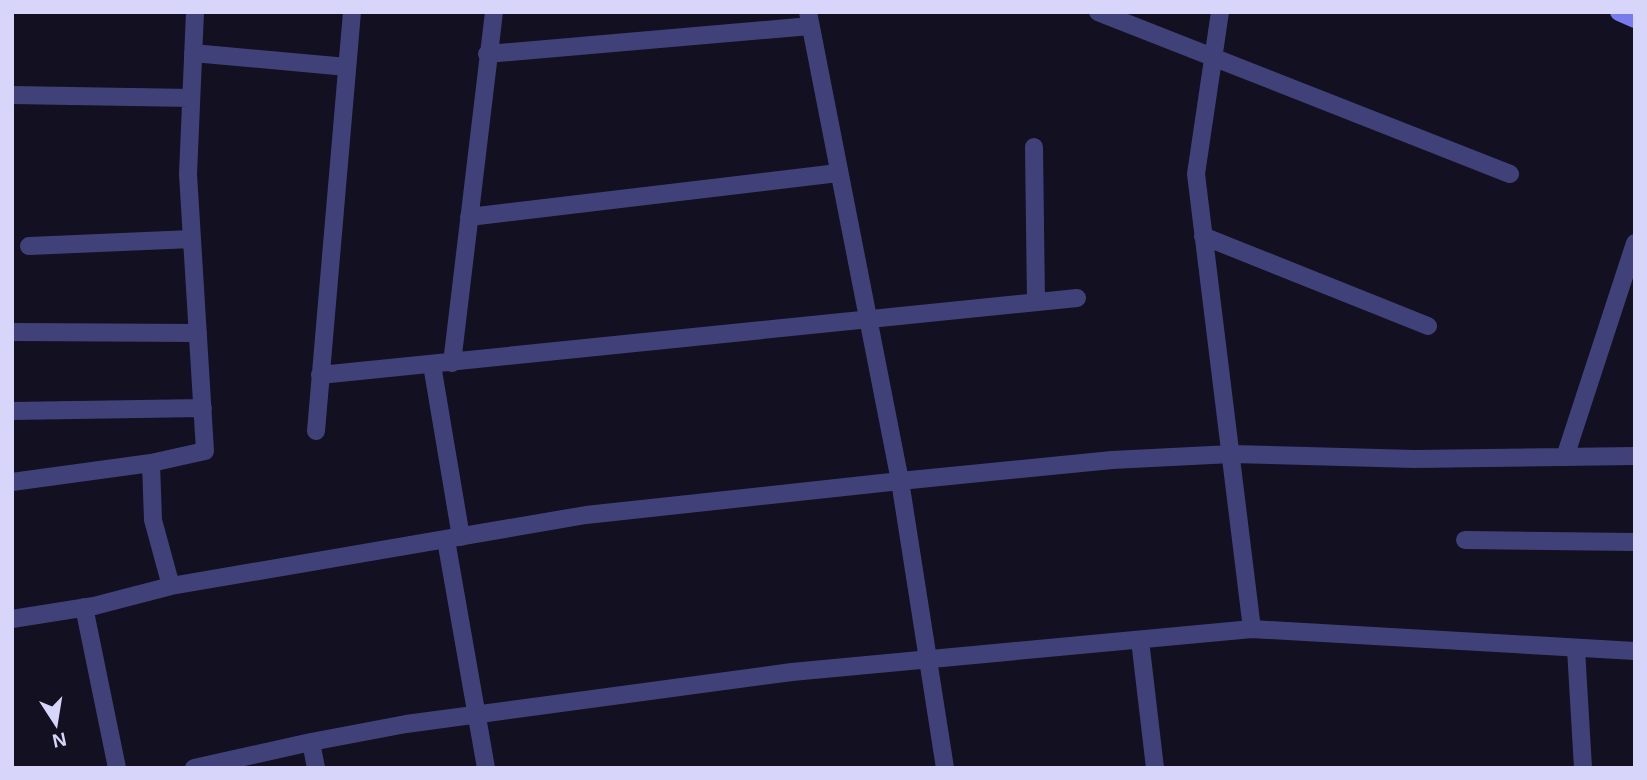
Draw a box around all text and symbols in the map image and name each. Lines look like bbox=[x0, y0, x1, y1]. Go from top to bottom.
north arrow bbox=[21, 689, 91, 759]
text: N bbox=[51, 728, 68, 752]

